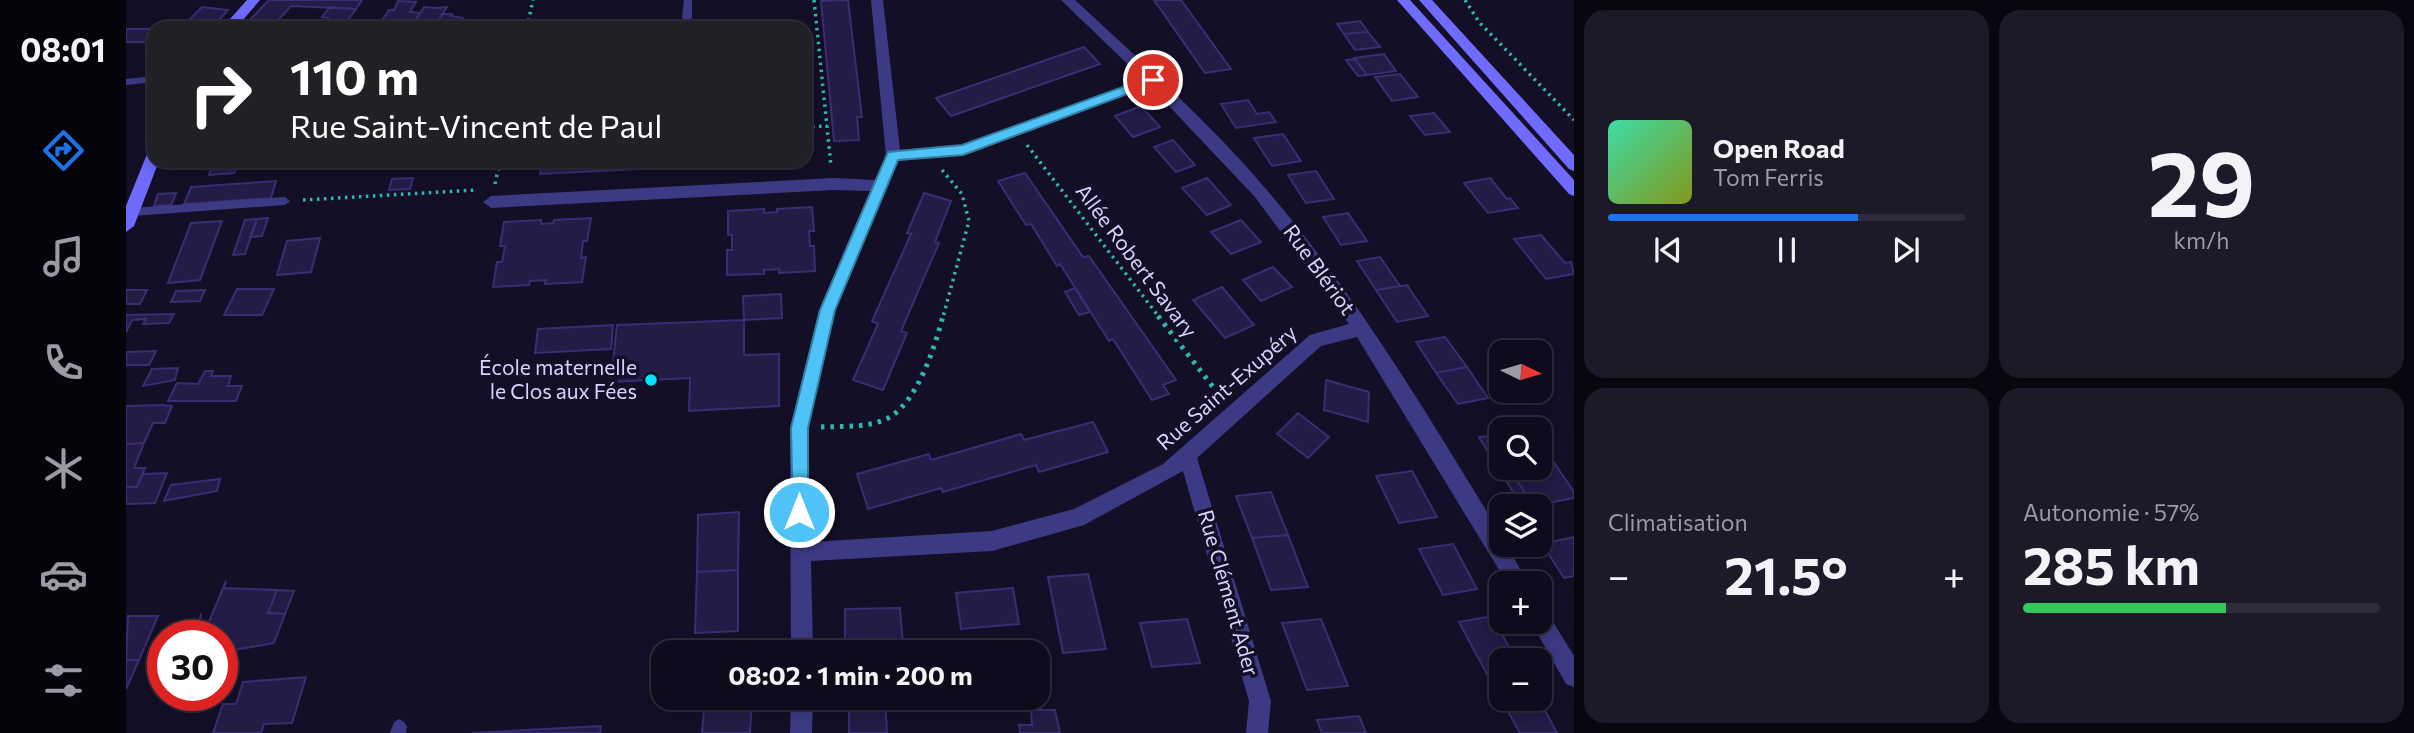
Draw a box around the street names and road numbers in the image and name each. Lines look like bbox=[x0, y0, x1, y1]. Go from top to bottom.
street label: Allée Robert Savary bbox=[1071, 178, 1203, 342]
street label: Rue Blériot bbox=[1279, 219, 1361, 319]
street label: Rue Saint-Exupéry bbox=[1151, 319, 1301, 454]
street label: Rue Clément Ader bbox=[1194, 507, 1265, 678]

